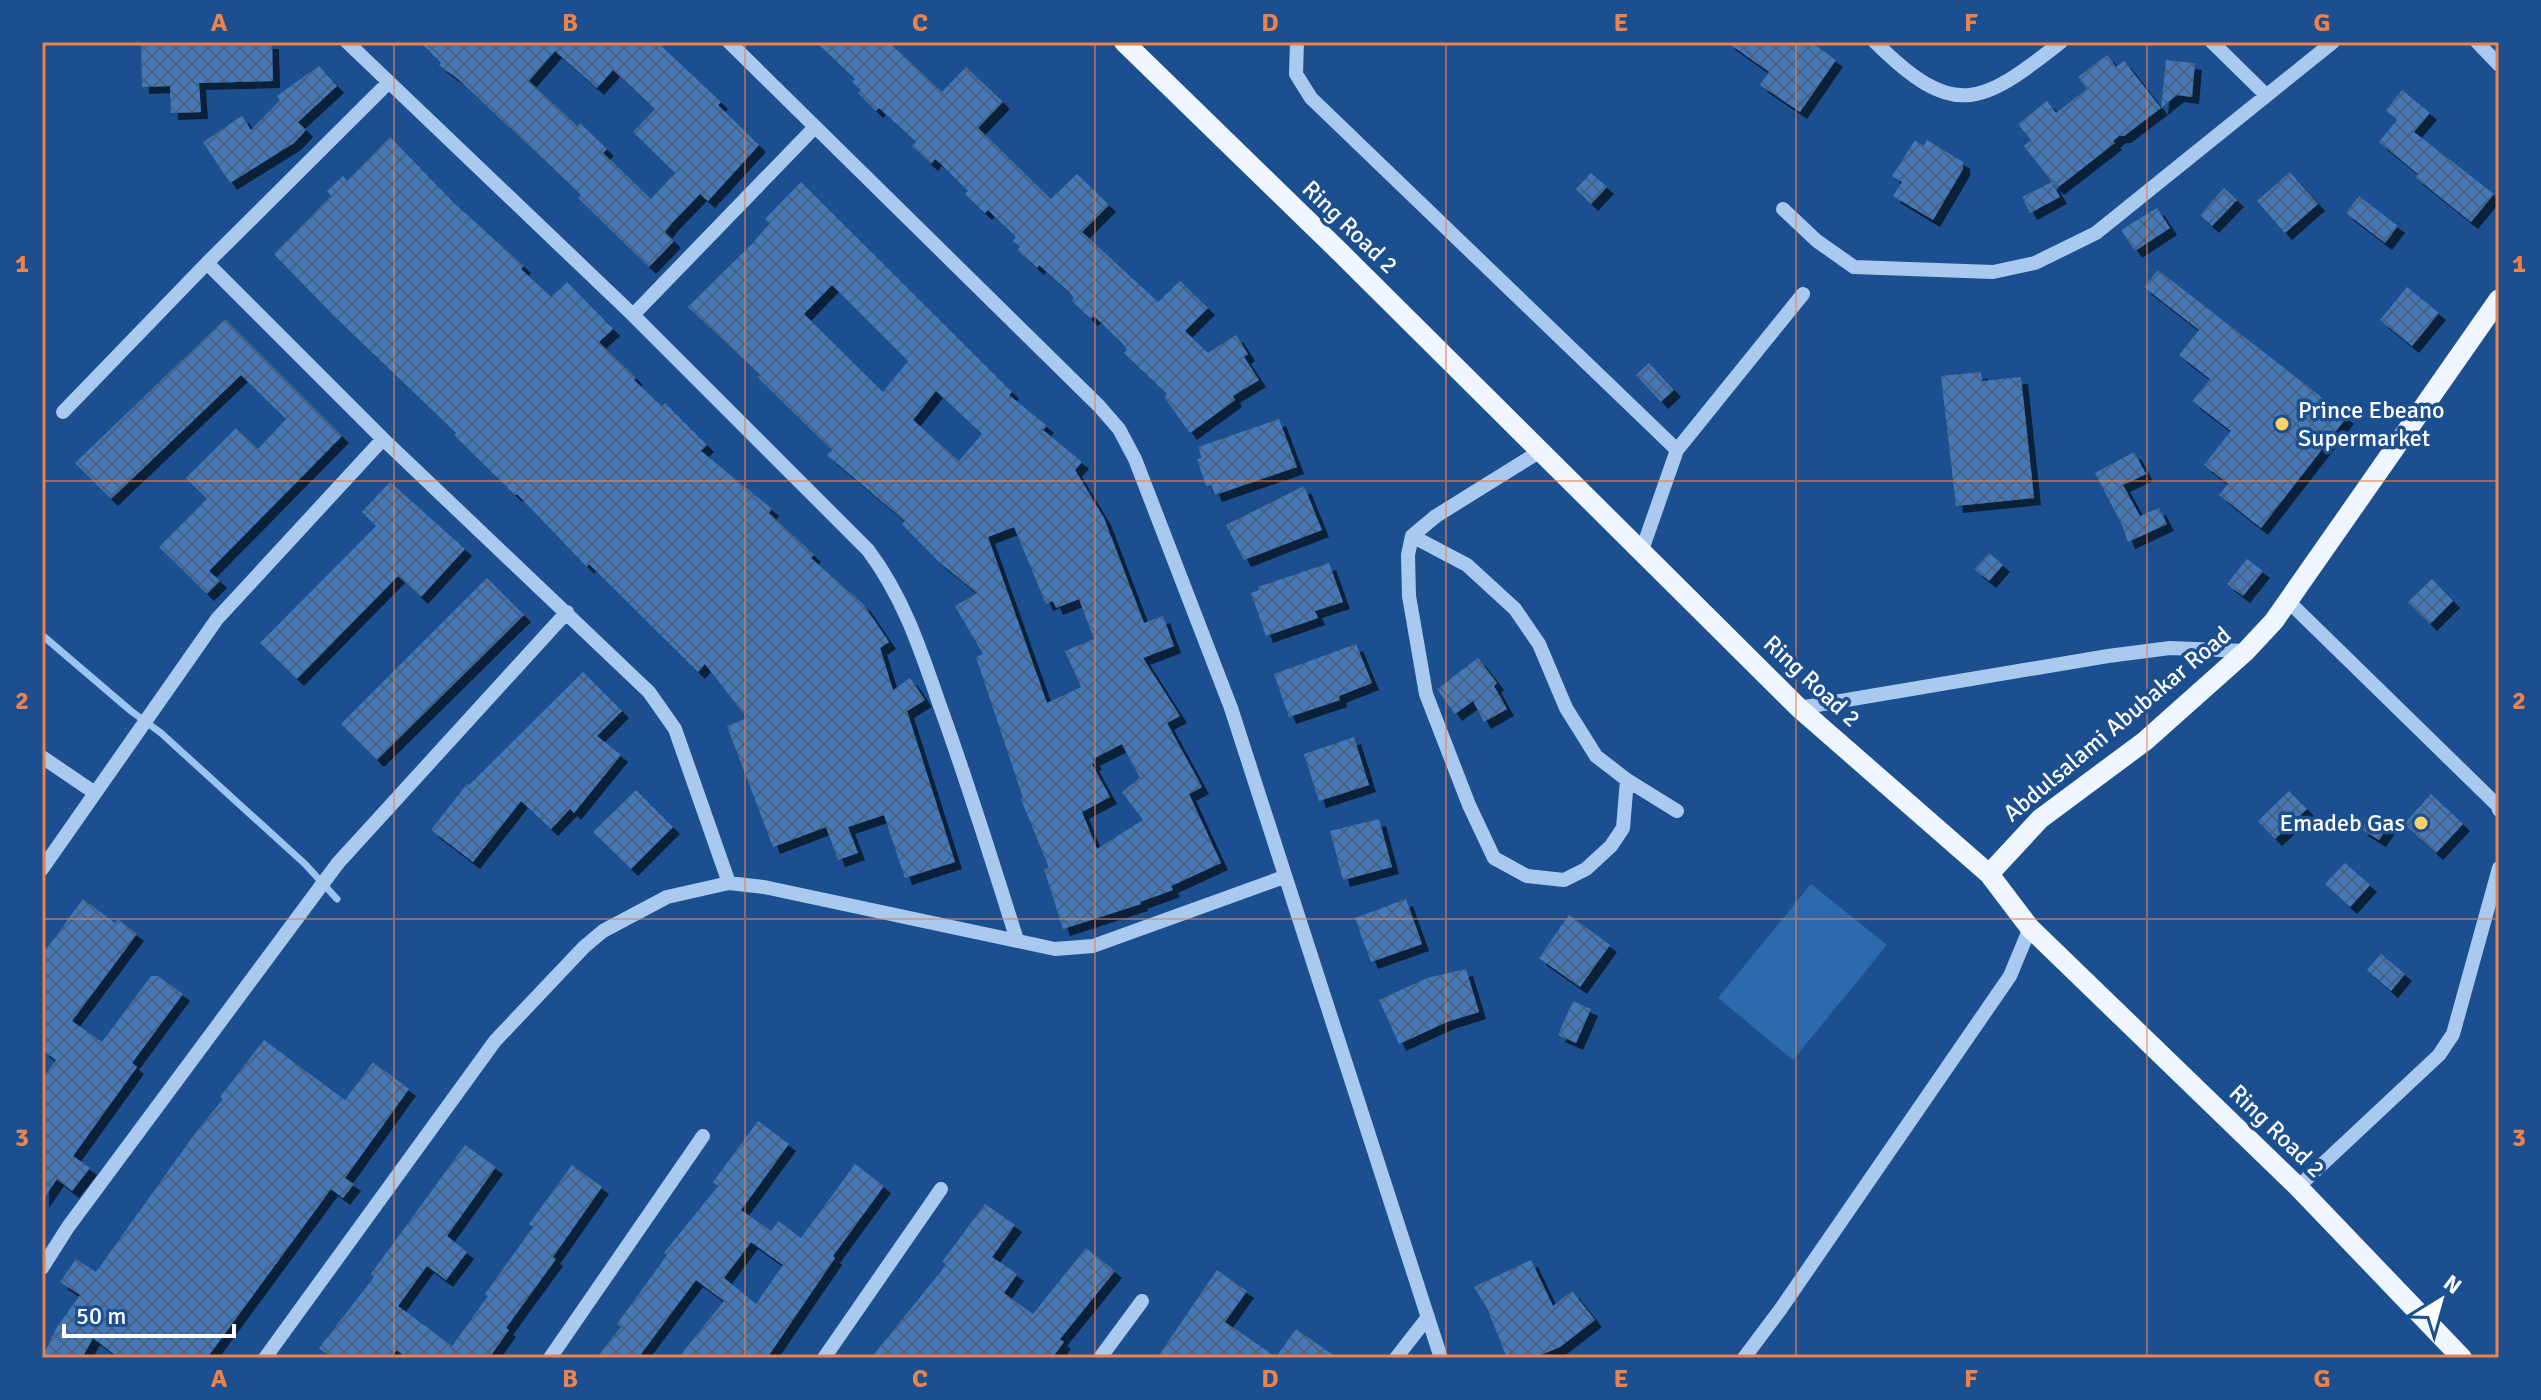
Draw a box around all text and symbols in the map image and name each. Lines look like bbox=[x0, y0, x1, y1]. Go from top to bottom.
text: A bbox=[211, 7, 228, 39]
text: B bbox=[562, 7, 578, 39]
text: C bbox=[912, 7, 928, 39]
text: D bbox=[1261, 7, 1279, 39]
text: E bbox=[1614, 7, 1628, 39]
text: F bbox=[1964, 7, 1978, 39]
text: G bbox=[2313, 7, 2331, 39]
street label: Ring Road 2 bbox=[1296, 174, 1404, 280]
text: 1 bbox=[15, 248, 29, 280]
text: 1 bbox=[2512, 248, 2526, 280]
place label: Prince Ebeano Supermarket bbox=[2298, 395, 2445, 453]
marker: Prince Ebeano Supermarket bbox=[2273, 415, 2291, 433]
street label: Abdulsalami Abubakar Road bbox=[1997, 620, 2237, 828]
street label: Ring Road 2 bbox=[1757, 629, 1867, 733]
text: 2 bbox=[15, 685, 29, 717]
text: 2 bbox=[2512, 685, 2526, 717]
place label: Emadeb Gas bbox=[2279, 808, 2405, 838]
marker: Emadeb Gas bbox=[2412, 814, 2430, 832]
street label: Ring Road 2 bbox=[2223, 1078, 2331, 1184]
text: 3 bbox=[15, 1122, 29, 1154]
text: 3 bbox=[2512, 1122, 2526, 1154]
north arrow bbox=[2401, 1260, 2481, 1340]
text: N bbox=[2438, 1269, 2467, 1300]
scale bar bbox=[64, 1288, 234, 1338]
text: 50 m bbox=[76, 1301, 126, 1331]
text: A bbox=[211, 1363, 228, 1395]
text: B bbox=[562, 1363, 578, 1395]
text: C bbox=[912, 1363, 928, 1395]
text: D bbox=[1261, 1363, 1279, 1395]
text: E bbox=[1614, 1363, 1628, 1395]
text: F bbox=[1964, 1363, 1978, 1395]
text: G bbox=[2313, 1363, 2331, 1395]

